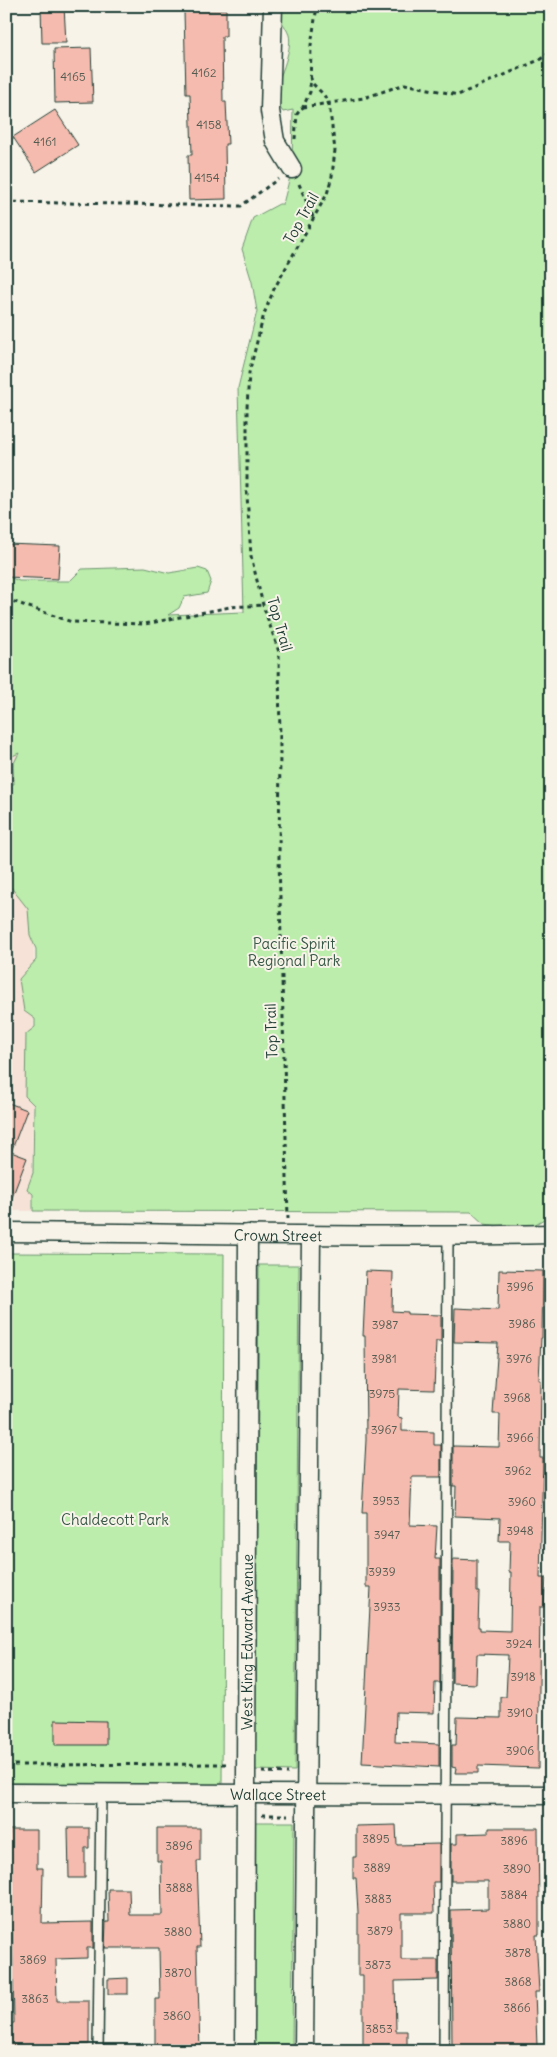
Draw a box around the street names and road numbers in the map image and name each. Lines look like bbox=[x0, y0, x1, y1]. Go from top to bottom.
street label: Top Trail bbox=[279, 189, 323, 247]
street label: Top Trail bbox=[263, 595, 297, 653]
street label: Top Trail bbox=[261, 1003, 281, 1059]
street label: Crown Street bbox=[234, 1225, 322, 1245]
street label: West King Edward Avenue bbox=[237, 1554, 256, 1730]
street label: Wallace Street bbox=[230, 1784, 326, 1804]

